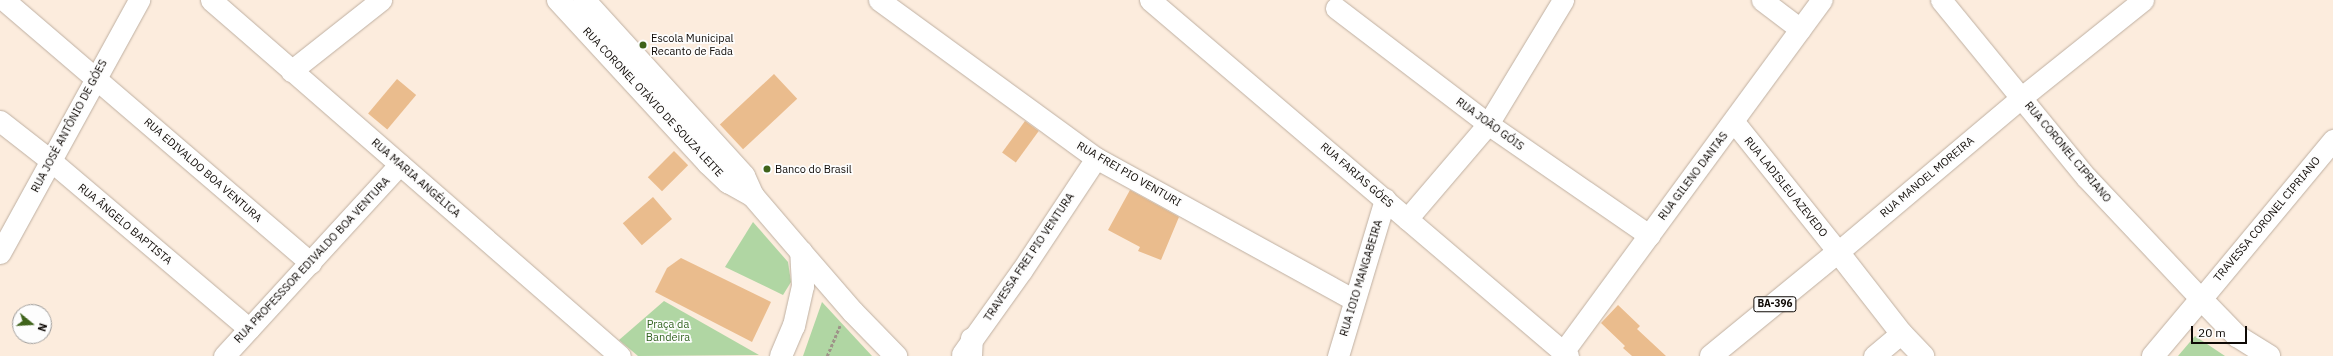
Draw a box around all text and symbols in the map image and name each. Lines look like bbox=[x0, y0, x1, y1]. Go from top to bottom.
street label: RUA CORONEL OTÁVIO DE SOUZA LEITE bbox=[580, 25, 726, 179]
place label: Escola Municipal Recanto de Fada bbox=[651, 32, 734, 58]
marker: Escola Municipal Recanto de Fada bbox=[638, 40, 648, 50]
street label: RUA JOSÉ ANTÔNIO DE GÓES bbox=[28, 57, 110, 195]
street label: RUA JOÃO GÓIS bbox=[1454, 95, 1526, 153]
street label: RUA CORONEL CIPRIANO bbox=[2022, 99, 2114, 205]
street label: RUA EDIVALDO BOA VENTURA bbox=[141, 115, 265, 225]
street label: RUA GILENO DANTAS bbox=[1656, 129, 1730, 223]
street label: RUA LADISLEU AZEVEDO bbox=[1742, 134, 1830, 240]
street label: RUA MANOEL MOREIRA bbox=[1877, 134, 1977, 220]
street label: RUA MARIA ANGÉLICA bbox=[369, 136, 463, 220]
street label: RUA FREI PIO VENTURI bbox=[1075, 139, 1183, 209]
street label: RUA FARIAS GÓES bbox=[1318, 140, 1396, 210]
street label: TRAVESSA CORONEL CIPRIANO bbox=[2211, 154, 2323, 284]
place label: Banco do Brasil bbox=[775, 162, 852, 176]
marker: Banco do Brasil bbox=[762, 164, 772, 174]
street label: RUA PROFESSSOR EDIVALDO BOA VENTURA bbox=[231, 174, 393, 346]
street label: RUA ÂNGELO BAPTISTA bbox=[75, 181, 175, 267]
street label: TRAVESSA FREI PIO VENTURA bbox=[981, 190, 1077, 324]
street label: RUA IOIO MANGABEIRA bbox=[1337, 218, 1385, 338]
road number: BA-396 bbox=[1753, 296, 1797, 312]
north arrow bbox=[12, 304, 52, 344]
park label: Praça da Bandeira bbox=[646, 318, 690, 344]
scale bar bbox=[2193, 318, 2249, 344]
text: N bbox=[35, 321, 50, 333]
text: 20 m bbox=[2198, 325, 2226, 340]

